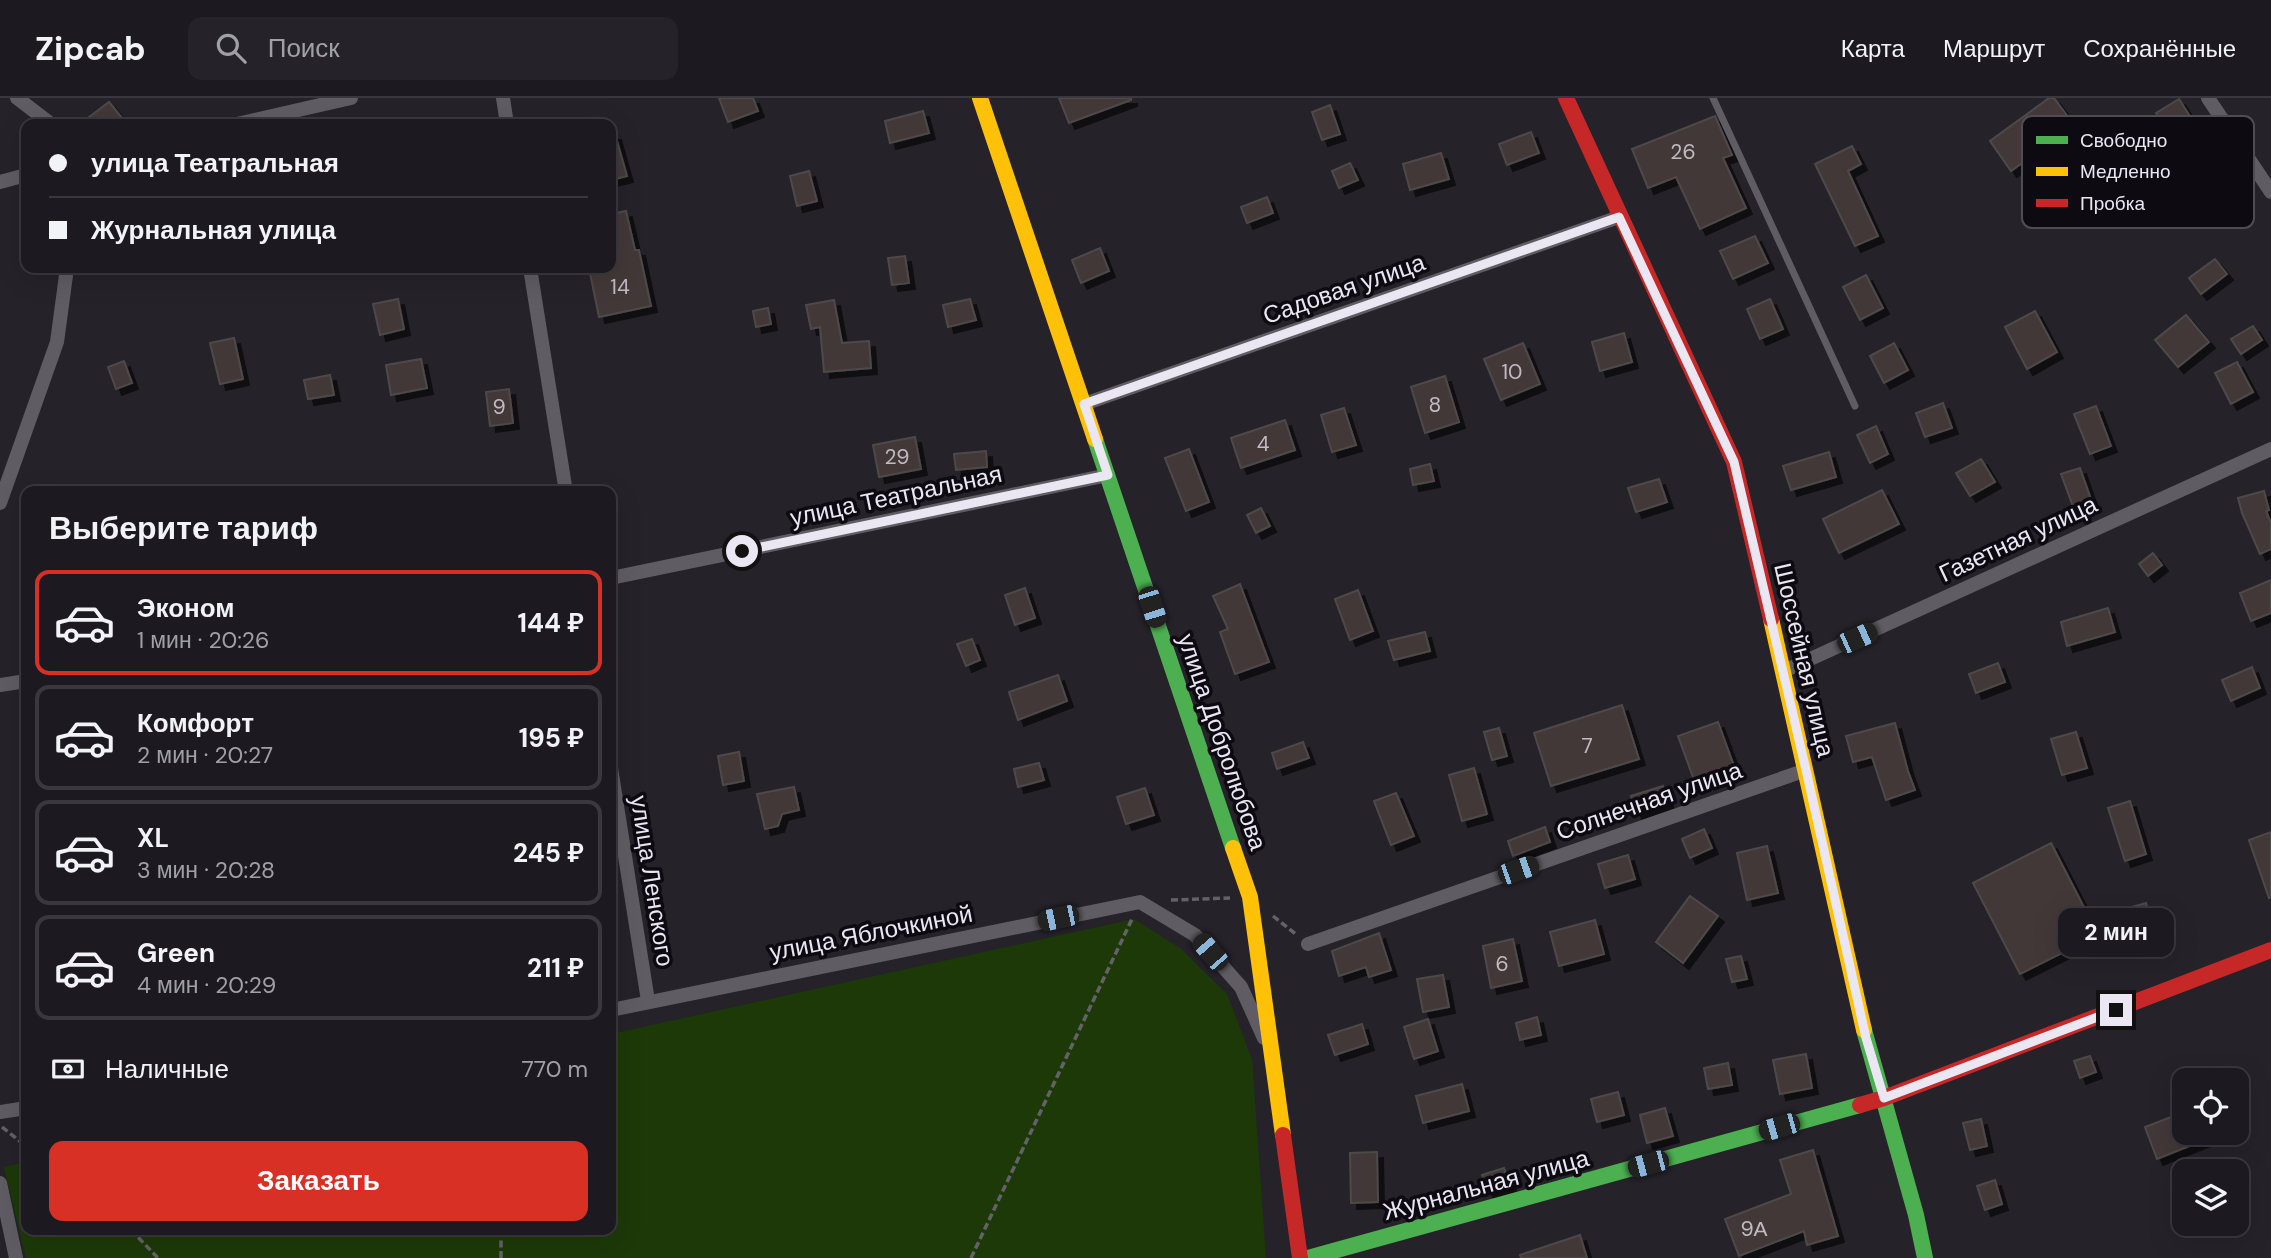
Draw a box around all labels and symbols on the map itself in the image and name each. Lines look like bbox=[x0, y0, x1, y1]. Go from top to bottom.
legend bbox=[2022, 116, 2254, 228]
text: Свободно bbox=[2080, 128, 2167, 153]
house number: 26 bbox=[1670, 138, 1696, 166]
text: Медленно bbox=[2080, 159, 2170, 184]
text: Пробка bbox=[2080, 191, 2145, 216]
street label: Садовая улица bbox=[1259, 246, 1430, 331]
house number: 14 bbox=[610, 273, 630, 301]
house number: 10 bbox=[1502, 358, 1522, 386]
house number: 8 bbox=[1429, 391, 1441, 419]
house number: 9 bbox=[492, 393, 506, 421]
house number: 4 bbox=[1257, 430, 1270, 458]
house number: 29 bbox=[884, 443, 910, 471]
street label: улица Театральная bbox=[787, 458, 1005, 533]
street label: Газетная улица bbox=[1934, 488, 2102, 589]
route start bbox=[726, 535, 758, 567]
street label: Шоссейная улица bbox=[1767, 560, 1842, 760]
car bbox=[1136, 584, 1169, 630]
car bbox=[1834, 620, 1881, 656]
street label: улица Добролюбова bbox=[1171, 629, 1274, 855]
house number: 7 bbox=[1581, 732, 1593, 760]
street label: Солнечная улица bbox=[1552, 754, 1746, 847]
street label: улица Ленского bbox=[624, 793, 681, 968]
car bbox=[1495, 853, 1542, 887]
street label: улица Яблочкиной bbox=[767, 898, 975, 967]
car bbox=[1036, 903, 1081, 933]
callout: 2 мин bbox=[2058, 908, 2174, 958]
car bbox=[1189, 929, 1232, 975]
house number: 6 bbox=[1495, 950, 1509, 978]
route end bbox=[2100, 994, 2132, 1026]
car bbox=[1756, 1111, 1803, 1143]
street label: Журнальная улица bbox=[1379, 1142, 1593, 1227]
car bbox=[1625, 1148, 1672, 1180]
house number: 9А bbox=[1740, 1215, 1768, 1243]

